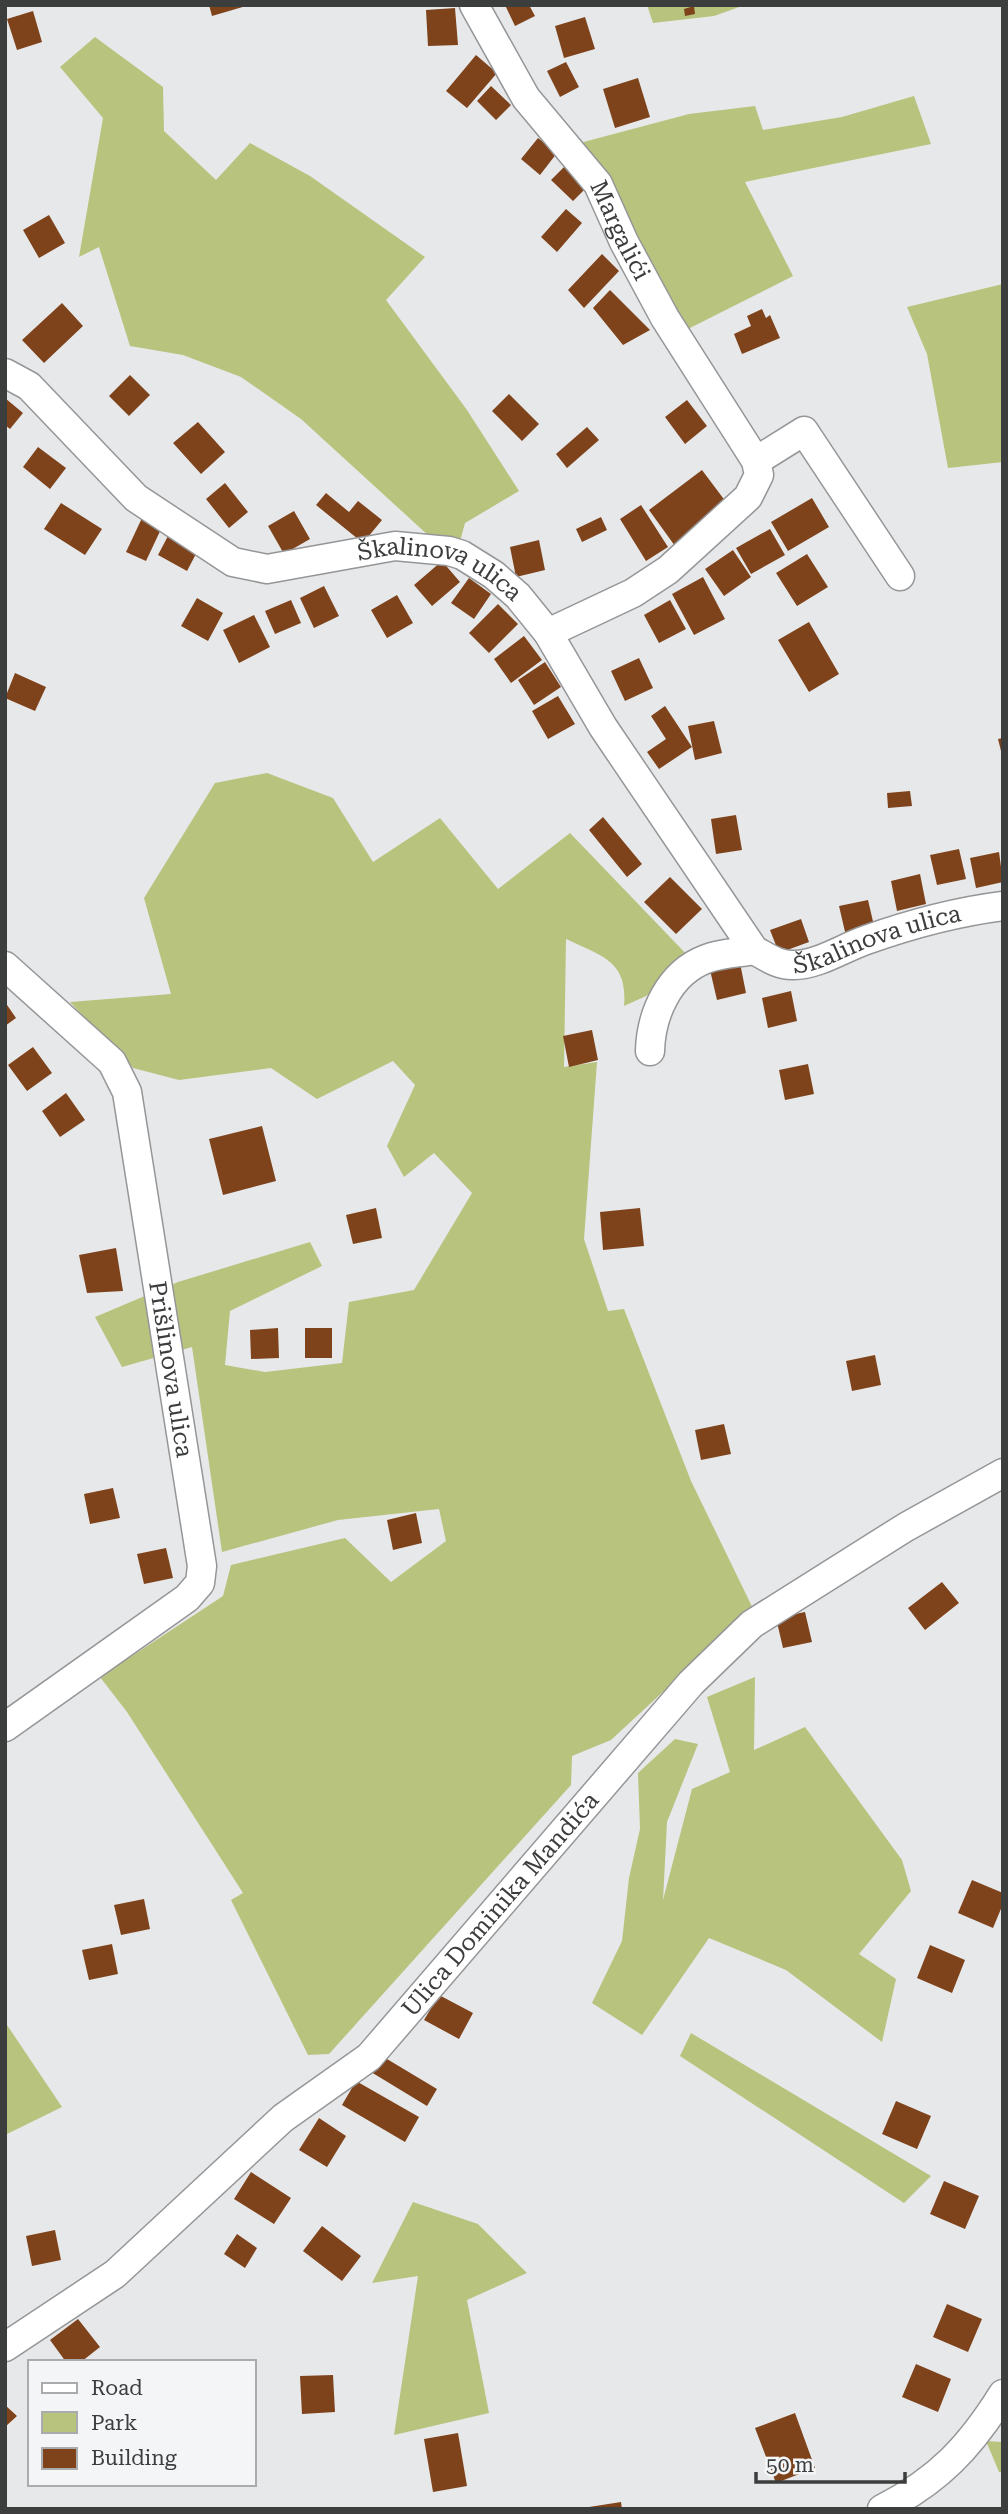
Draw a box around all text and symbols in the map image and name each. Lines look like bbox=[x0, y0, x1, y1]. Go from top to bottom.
street label: Margalići bbox=[584, 176, 656, 286]
street label: Škalinova ulica bbox=[355, 531, 528, 607]
street label: Škalinova ulica bbox=[791, 899, 964, 979]
street label: Prišlinova ulica bbox=[143, 1279, 199, 1460]
street label: Ulica Dominika Mandića bbox=[396, 1787, 605, 2022]
legend bbox=[28, 2360, 256, 2486]
text: Road bbox=[91, 2376, 143, 2400]
text: Park bbox=[91, 2411, 137, 2435]
scale bar bbox=[756, 2440, 905, 2484]
text: Building bbox=[91, 2446, 177, 2470]
text: 50 m bbox=[766, 2453, 814, 2477]

